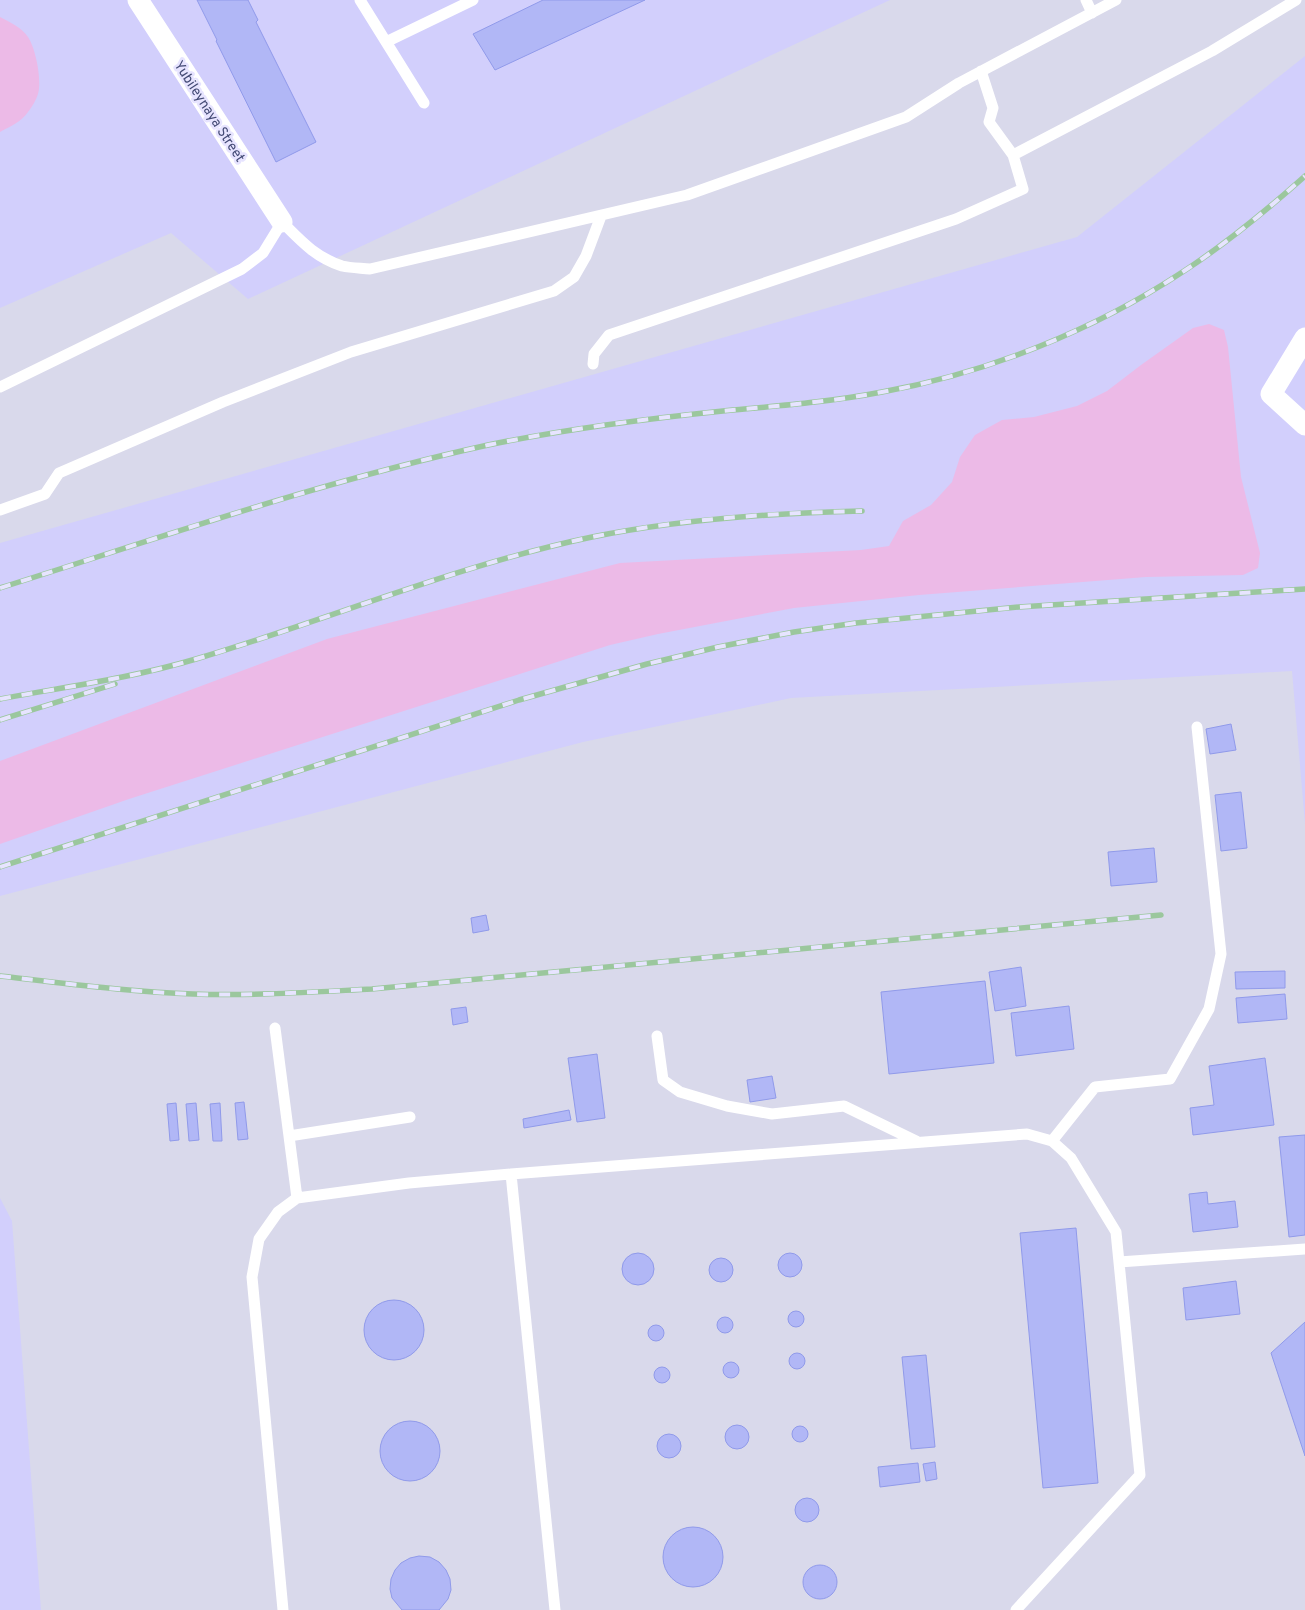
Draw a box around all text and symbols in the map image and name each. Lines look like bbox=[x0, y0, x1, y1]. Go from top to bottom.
street label: Yubileynaya Street bbox=[170, 58, 248, 166]

